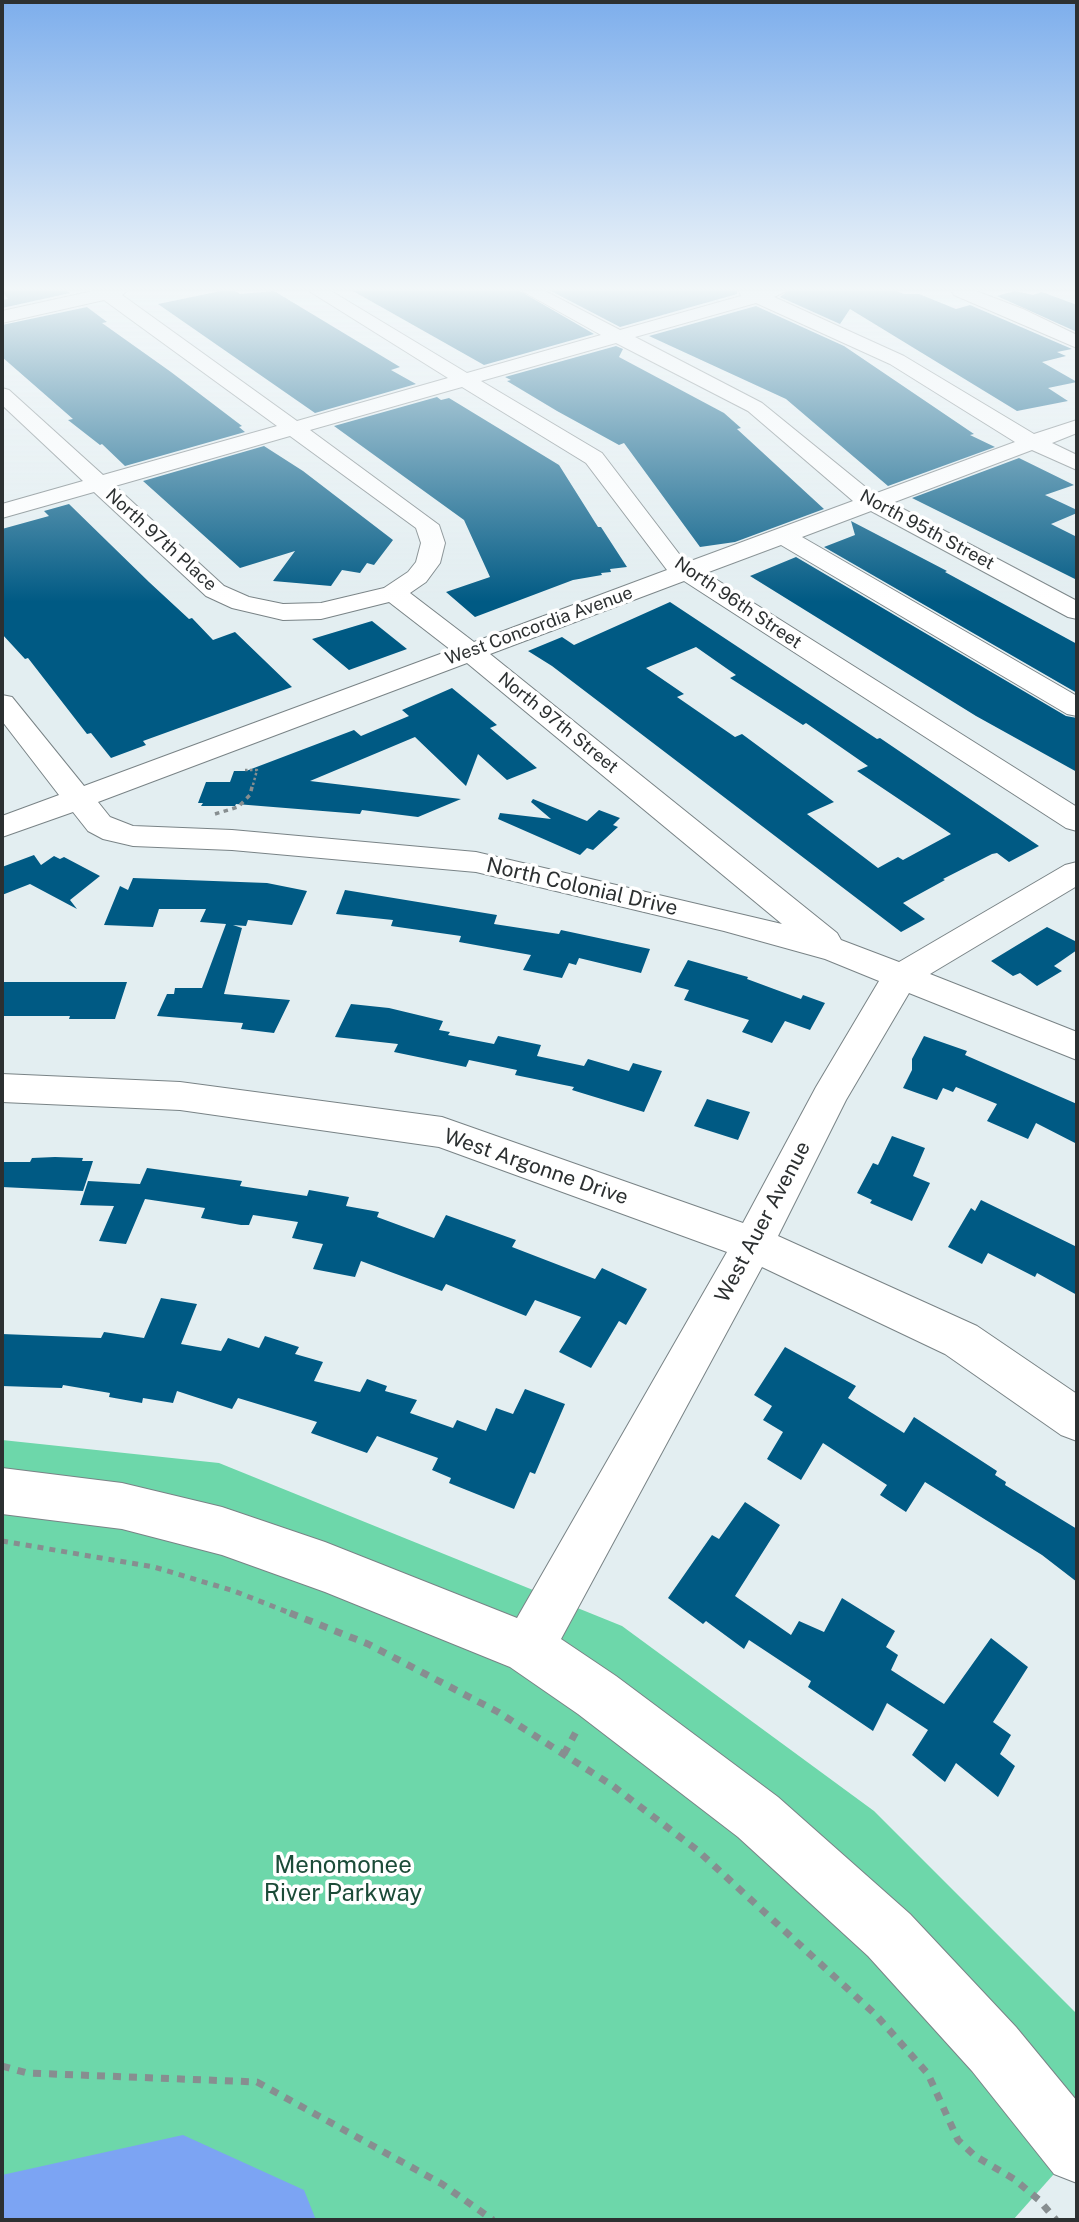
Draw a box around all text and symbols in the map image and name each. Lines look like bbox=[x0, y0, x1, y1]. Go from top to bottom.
street label: North 97th Place bbox=[101, 484, 221, 596]
street label: North 95th Street bbox=[856, 485, 998, 575]
street label: North 96th Street bbox=[670, 552, 806, 654]
street label: West Concordia Avenue bbox=[442, 582, 636, 670]
street label: North 97th Street bbox=[494, 668, 622, 778]
street label: North Colonial Drive bbox=[484, 853, 680, 921]
street label: West Argonne Drive bbox=[440, 1124, 632, 1210]
street label: West Auer Avenue bbox=[710, 1137, 816, 1307]
park label: Menomonee River Parkway bbox=[264, 1852, 422, 1908]

